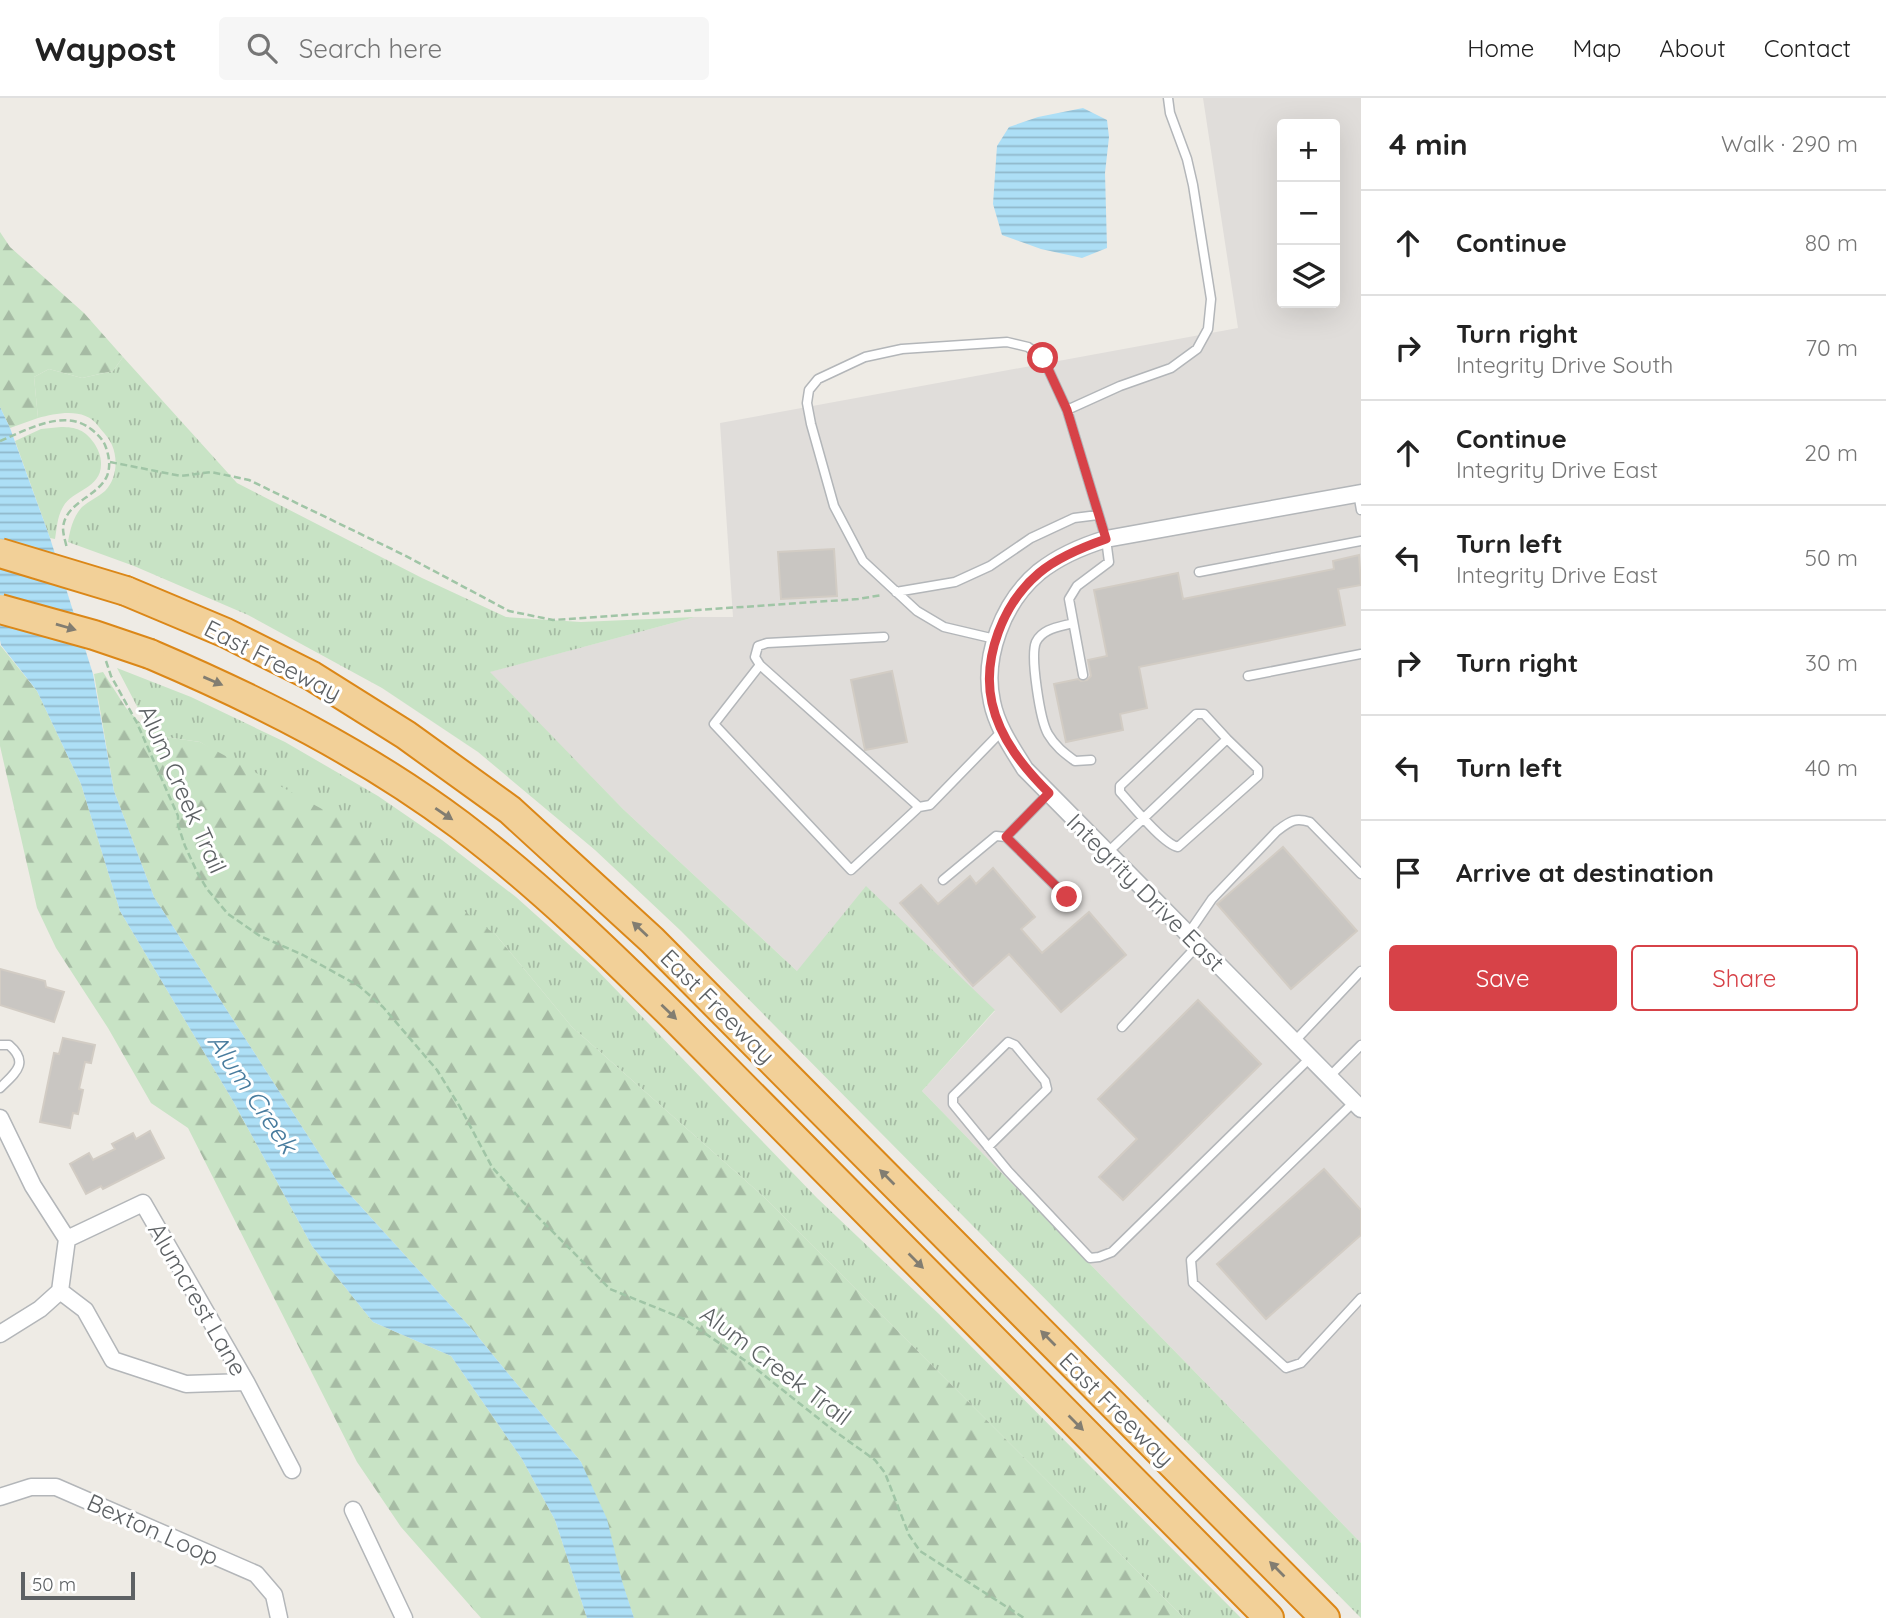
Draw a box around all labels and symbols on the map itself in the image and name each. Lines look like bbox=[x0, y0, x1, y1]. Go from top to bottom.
route start bbox=[1027, 342, 1058, 373]
street label: East Freeway bbox=[200, 613, 346, 707]
one-way arrow bbox=[56, 622, 77, 632]
one-way arrow bbox=[203, 675, 223, 687]
street label: Alum Creek Trail bbox=[132, 700, 234, 878]
one-way arrow bbox=[435, 807, 453, 821]
street label: Integrity Drive East bbox=[1061, 807, 1231, 977]
route end bbox=[1051, 881, 1082, 912]
one-way arrow bbox=[632, 921, 649, 937]
street label: East Freeway bbox=[654, 942, 782, 1070]
one-way arrow bbox=[661, 1004, 678, 1021]
water label: Alum Creek bbox=[201, 1027, 306, 1161]
one-way arrow bbox=[879, 1168, 896, 1185]
street label: Alumcrest Lane bbox=[142, 1217, 254, 1381]
one-way arrow bbox=[907, 1252, 923, 1269]
street label: Alum Creek Trail bbox=[695, 1299, 857, 1431]
one-way arrow bbox=[1040, 1330, 1056, 1347]
street label: East Freeway bbox=[1053, 1345, 1181, 1473]
one-way arrow bbox=[1067, 1414, 1083, 1431]
street label: Bexton Loop bbox=[82, 1487, 224, 1571]
one-way arrow bbox=[1268, 1561, 1285, 1578]
scale bar bbox=[21, 1569, 135, 1601]

